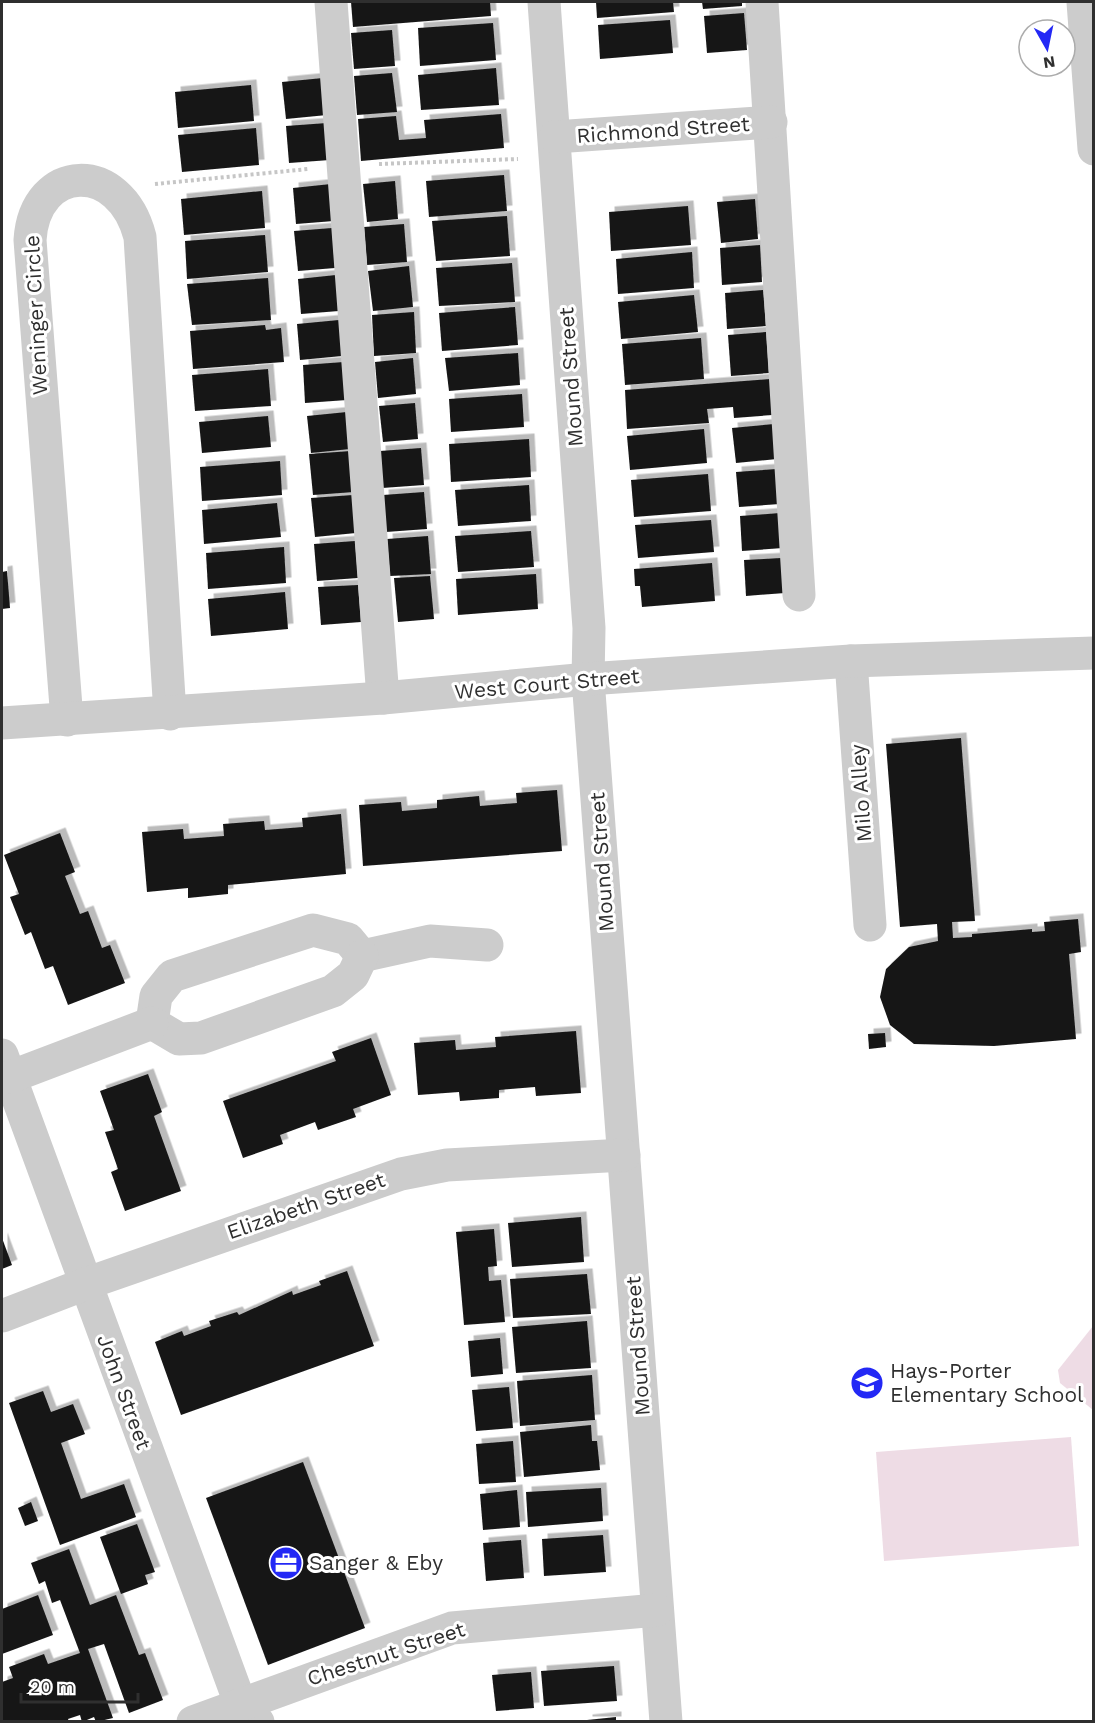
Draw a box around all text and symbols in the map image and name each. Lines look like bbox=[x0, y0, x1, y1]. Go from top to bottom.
north arrow bbox=[1017, 18, 1077, 78]
text: N bbox=[1042, 52, 1057, 73]
street label: Richmond Street bbox=[576, 111, 751, 148]
street label: Weninger Circle bbox=[19, 234, 52, 396]
street label: Mound Street bbox=[553, 306, 588, 448]
street label: West Court Street bbox=[453, 663, 641, 704]
street label: Milo Alley bbox=[845, 743, 876, 843]
street label: Mound Street bbox=[584, 791, 619, 933]
street label: Elizabeth Street bbox=[223, 1167, 388, 1244]
street label: Mound Street bbox=[620, 1275, 655, 1417]
street label: John Street bbox=[92, 1331, 157, 1453]
place label: Hays-Porter Elementary School bbox=[890, 1358, 1084, 1407]
school or university icon: Hays-Porter Elementary School bbox=[849, 1365, 885, 1401]
office icon: Sanger & Eby bbox=[268, 1545, 304, 1581]
place label: Sanger & Eby bbox=[309, 1550, 443, 1575]
street label: Chestnut Street bbox=[304, 1616, 468, 1691]
scale bar bbox=[21, 1666, 138, 1704]
text: 20 m bbox=[30, 1676, 75, 1697]

